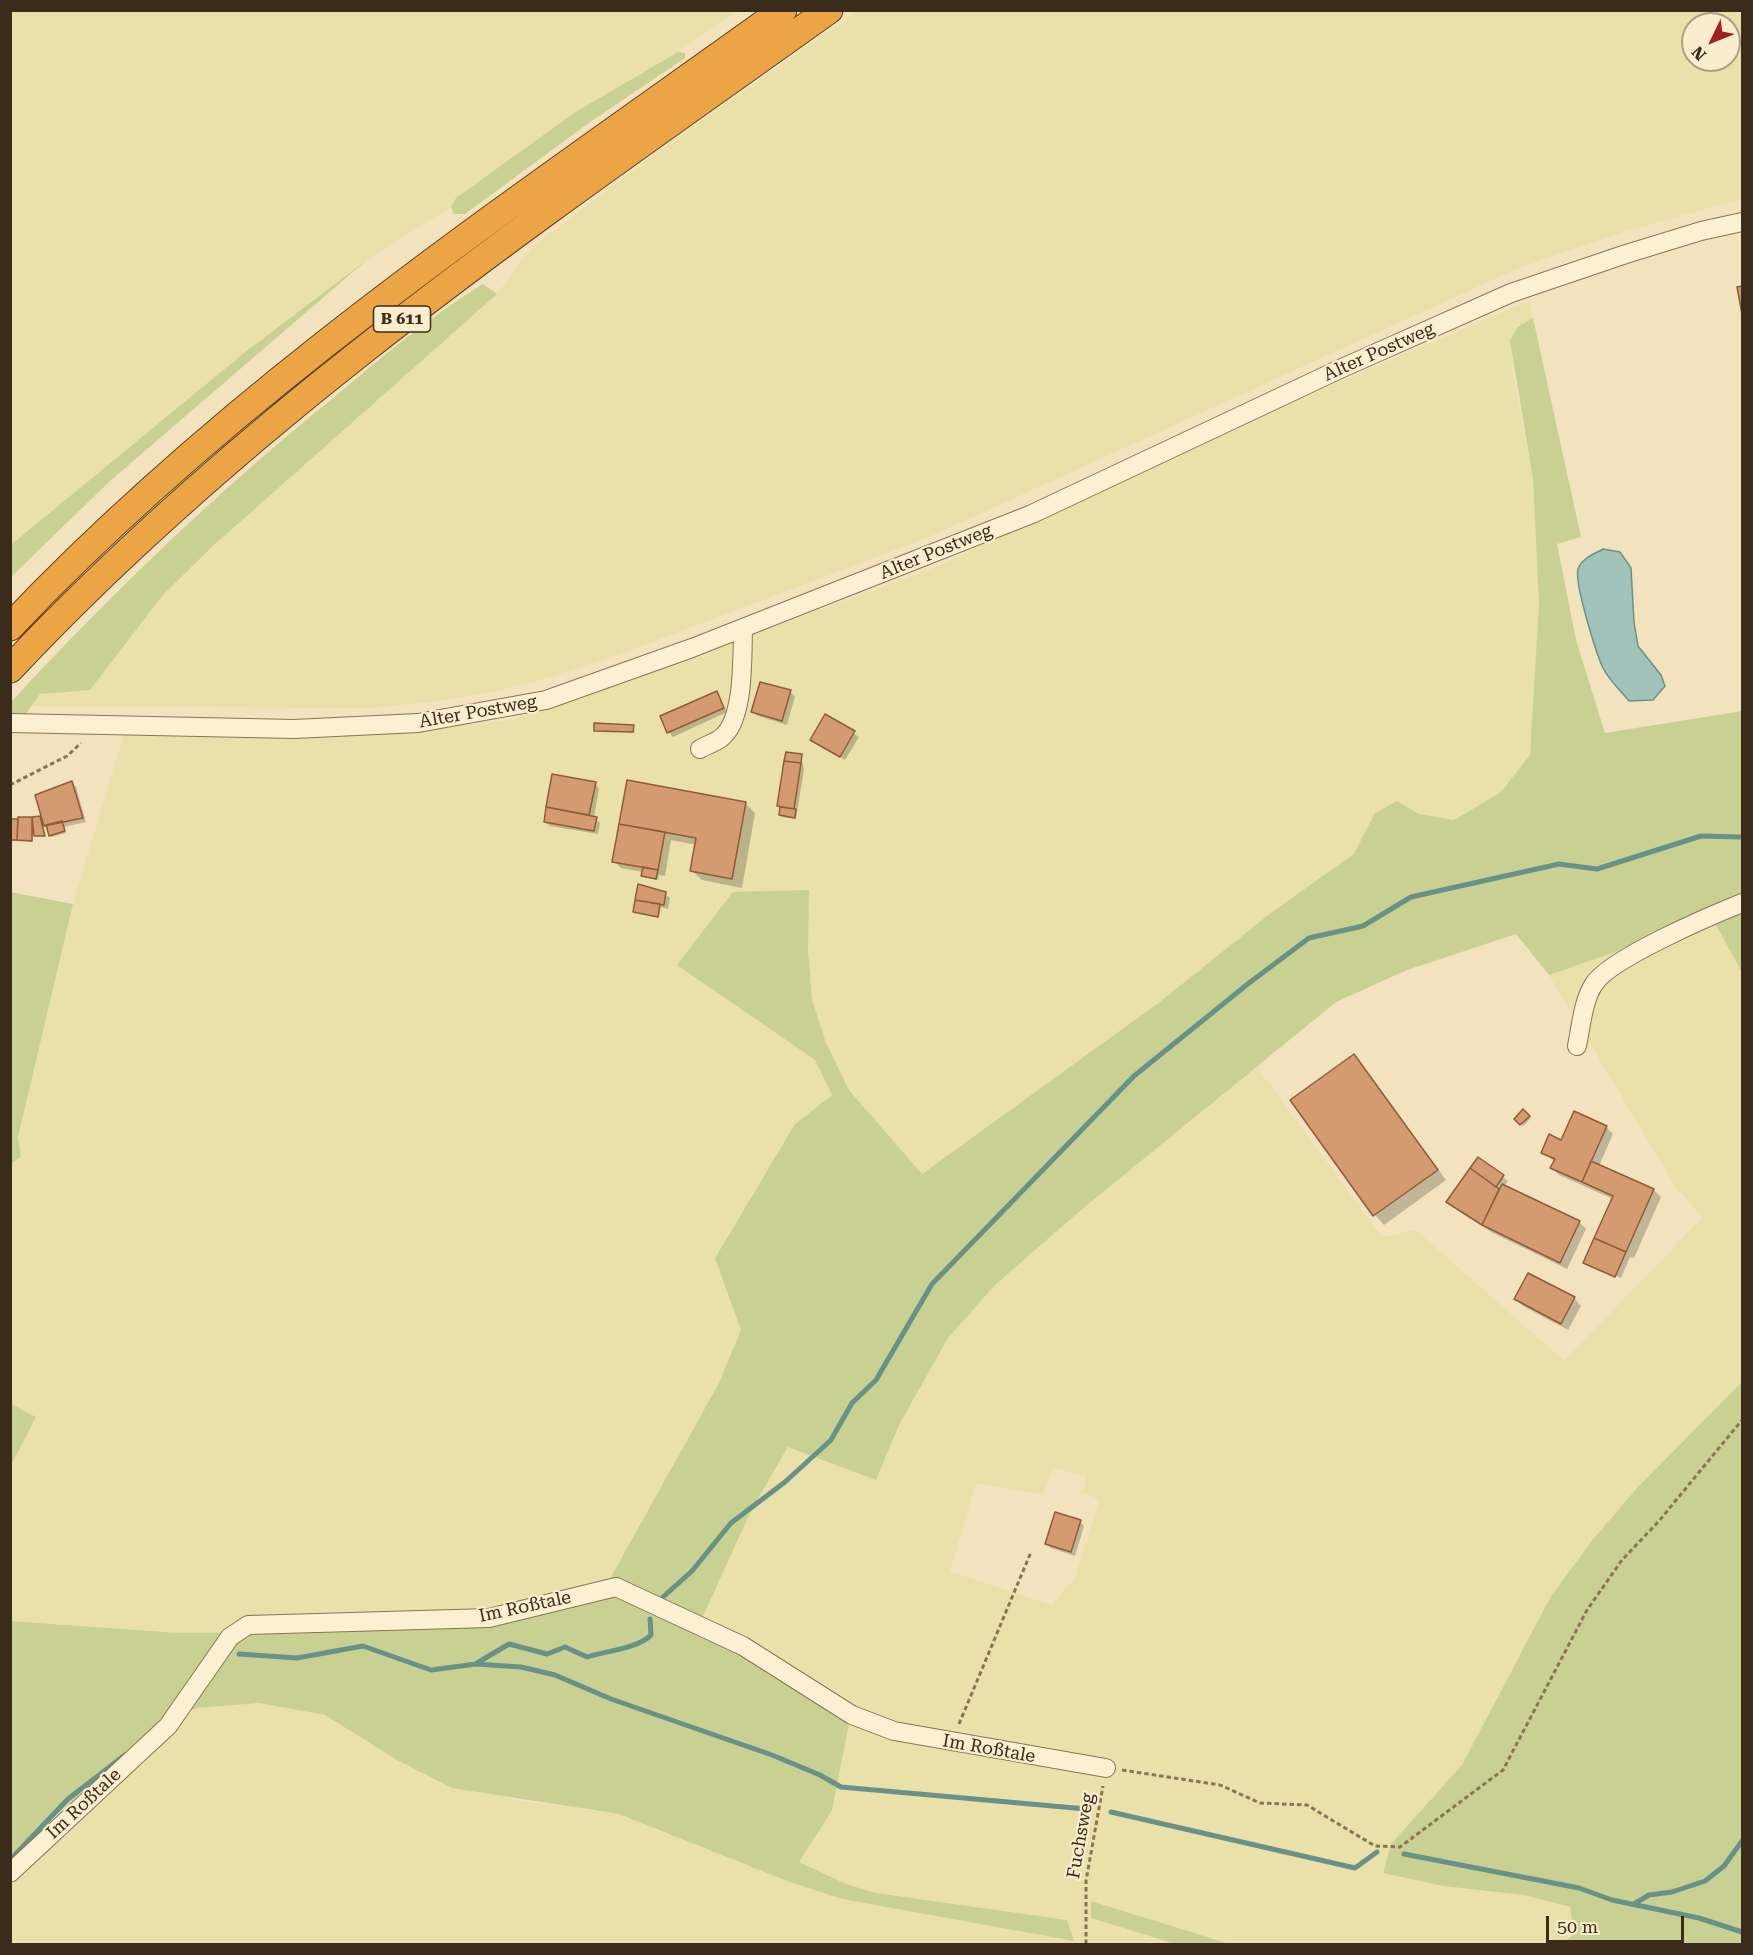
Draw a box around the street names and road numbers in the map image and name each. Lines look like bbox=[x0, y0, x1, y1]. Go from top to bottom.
road number: B 611 bbox=[374, 306, 430, 332]
street label: Alter Postweg bbox=[1320, 318, 1438, 386]
street label: Alter Postweg bbox=[877, 520, 995, 584]
street label: Alter Postweg bbox=[418, 691, 538, 733]
street label: Im Roßtale bbox=[477, 1587, 573, 1627]
street label: Im Roßtale bbox=[941, 1730, 1037, 1768]
street label: Im Roßtale bbox=[42, 1764, 126, 1844]
street label: Fuchsweg bbox=[1063, 1791, 1099, 1881]

